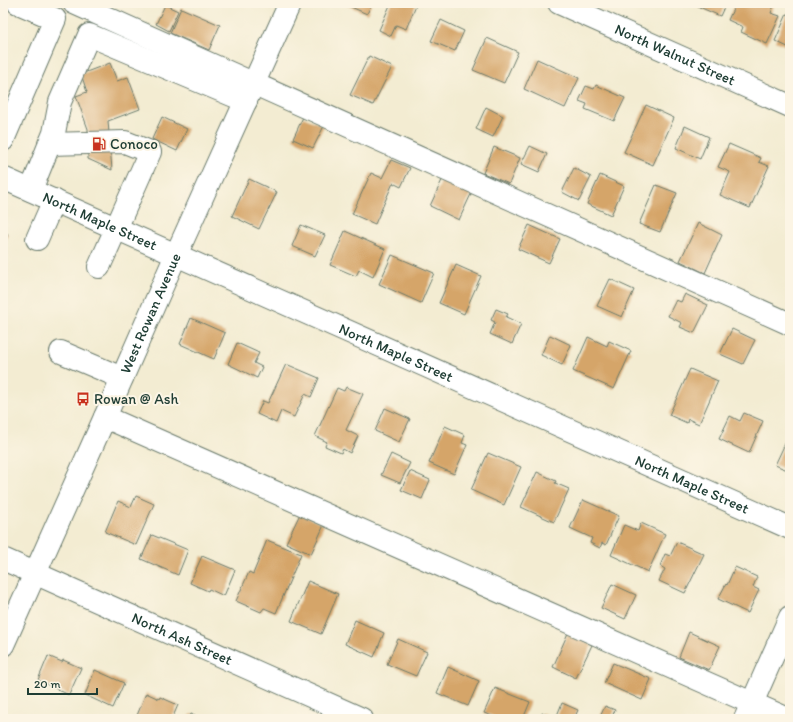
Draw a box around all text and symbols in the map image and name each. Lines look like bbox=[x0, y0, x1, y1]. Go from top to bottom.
street label: North Walnut Street bbox=[612, 20, 738, 90]
place label: Conoco bbox=[110, 135, 158, 153]
fuel station icon: Conoco bbox=[91, 136, 107, 152]
street label: North Maple Street bbox=[40, 188, 160, 254]
street label: West Rowan Avenue bbox=[116, 250, 185, 376]
street label: North Maple Street bbox=[336, 320, 456, 386]
place label: Rowan @ Ash bbox=[94, 390, 179, 408]
bus stop icon: Rowan @ Ash bbox=[75, 391, 91, 407]
street label: North Maple Street bbox=[632, 451, 752, 518]
street label: North Ash Street bbox=[129, 609, 235, 669]
scale bar bbox=[28, 670, 97, 696]
text: 20 m bbox=[34, 677, 61, 691]

